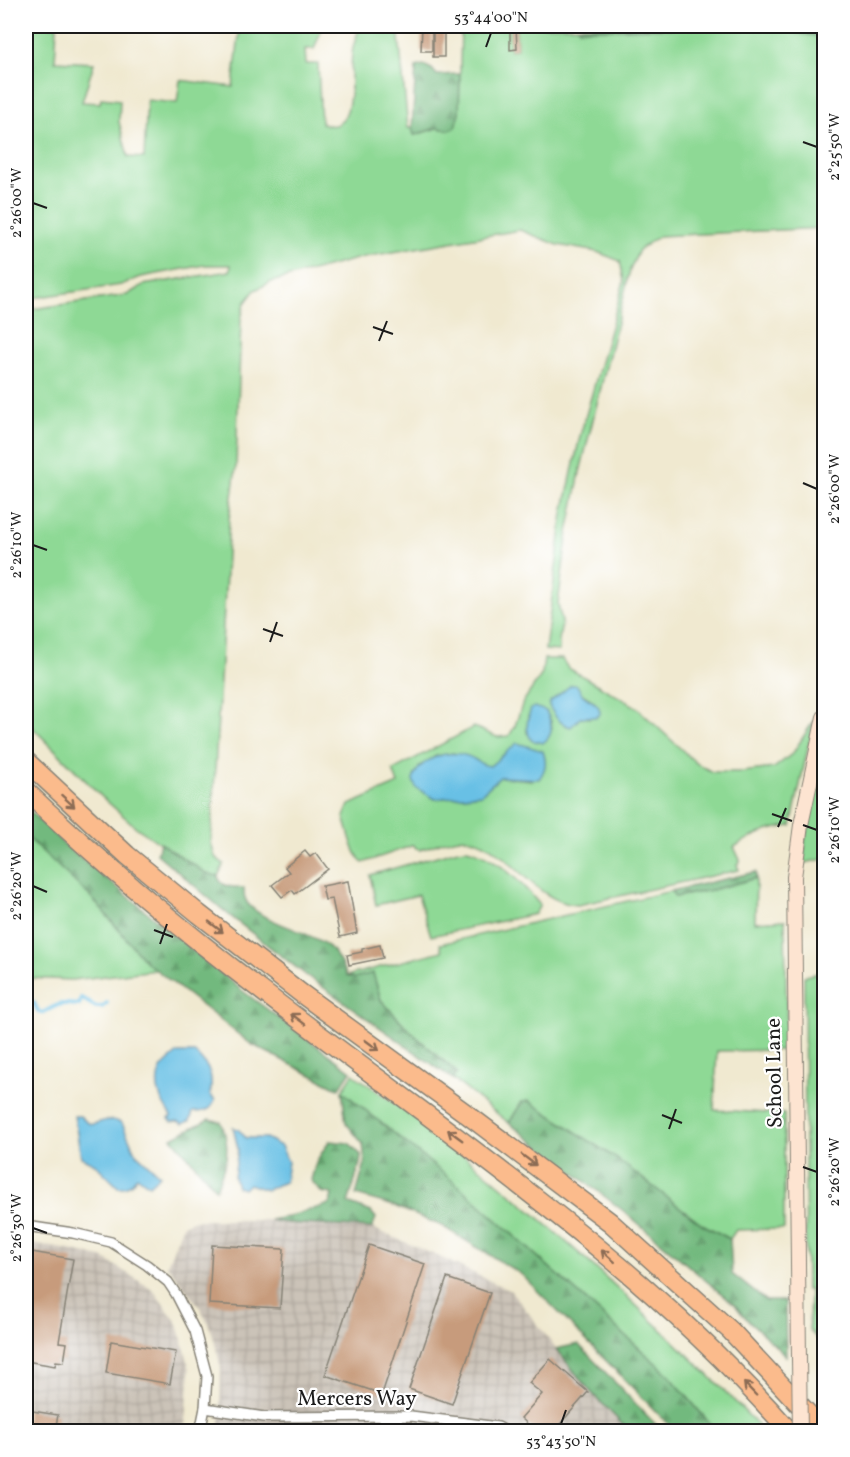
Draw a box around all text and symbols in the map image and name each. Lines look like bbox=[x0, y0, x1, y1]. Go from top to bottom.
text: 53°44'00"N bbox=[454, 8, 528, 29]
text: 2°25'50"W bbox=[825, 113, 846, 181]
text: 2°26'00"W bbox=[7, 168, 28, 238]
text: 2°26'00"W bbox=[825, 454, 846, 524]
text: 2°26'10"W bbox=[7, 511, 28, 579]
one-way arrow bbox=[60, 794, 75, 808]
text: 2°26'10"W bbox=[825, 796, 846, 864]
text: 2°26'20"W bbox=[7, 851, 28, 921]
one-way arrow bbox=[208, 921, 224, 934]
one-way arrow bbox=[291, 1012, 307, 1025]
street label: School Lane bbox=[760, 1018, 790, 1128]
one-way arrow bbox=[364, 1039, 380, 1051]
one-way arrow bbox=[447, 1129, 463, 1141]
text: 2°26'20"W bbox=[825, 1137, 846, 1207]
one-way arrow bbox=[521, 1154, 537, 1167]
text: 2°26'30"W bbox=[7, 1194, 28, 1262]
one-way arrow bbox=[601, 1249, 616, 1263]
one-way arrow bbox=[743, 1382, 757, 1397]
street label: Mercers Way bbox=[297, 1385, 417, 1414]
text: 53°43'50"N bbox=[526, 1432, 596, 1453]

